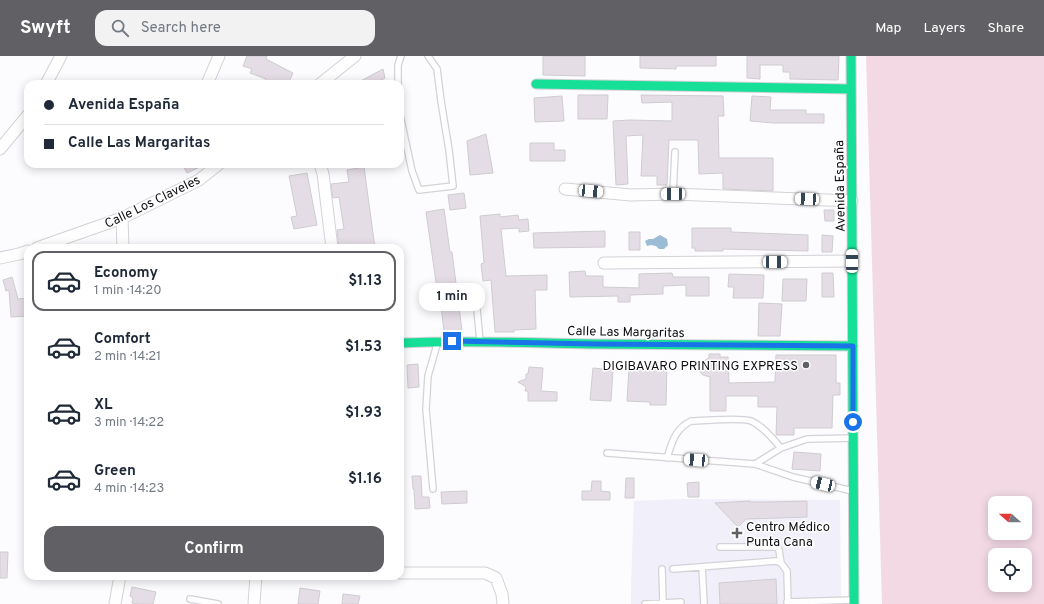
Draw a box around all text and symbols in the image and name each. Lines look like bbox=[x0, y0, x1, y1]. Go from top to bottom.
search box bbox=[95, 10, 375, 46]
text: Swyft bbox=[20, 16, 71, 40]
icon: search bbox=[109, 17, 131, 39]
text: Search here bbox=[141, 19, 221, 38]
text: Map bbox=[875, 20, 901, 37]
text: Layers bbox=[923, 20, 965, 37]
text: Share bbox=[987, 20, 1024, 37]
text: Avenida España bbox=[68, 96, 179, 115]
text: Calle Las Margaritas bbox=[68, 134, 210, 153]
street label: Avenida España bbox=[832, 140, 850, 232]
street label: Calle Los Claveles bbox=[103, 173, 203, 233]
car bbox=[579, 184, 603, 198]
car bbox=[661, 188, 685, 200]
car bbox=[795, 192, 819, 206]
car bbox=[846, 249, 858, 273]
car bbox=[763, 256, 787, 268]
icon: car bbox=[46, 263, 82, 299]
text: Economy bbox=[94, 264, 158, 283]
text: $1.13 bbox=[348, 272, 382, 291]
text: 1 min · 14:20 bbox=[94, 283, 162, 299]
callout: 1 min bbox=[419, 283, 485, 311]
text: 1 min bbox=[436, 289, 468, 305]
street label: Calle Las Margaritas bbox=[567, 324, 685, 342]
icon: car bbox=[46, 329, 82, 365]
text: Comfort bbox=[94, 330, 151, 349]
route end bbox=[443, 332, 461, 350]
text: $1.53 bbox=[345, 338, 382, 357]
text: 2 min · 14:21 bbox=[94, 349, 161, 365]
place label: DIGIBAVARO PRINTING EXPRESS bbox=[603, 359, 798, 375]
marker: DIGIBAVARO PRINTING EXPRESS bbox=[801, 360, 811, 370]
icon: car bbox=[46, 395, 82, 431]
text: XL bbox=[94, 396, 112, 415]
text: $1.93 bbox=[345, 404, 382, 423]
route start bbox=[844, 413, 862, 431]
text: 3 min · 14:22 bbox=[94, 415, 164, 431]
car bbox=[684, 453, 708, 467]
icon: car bbox=[46, 461, 82, 497]
text: Green bbox=[94, 462, 136, 481]
text: $1.16 bbox=[348, 470, 382, 489]
car bbox=[810, 475, 836, 493]
text: 4 min · 14:23 bbox=[94, 481, 164, 497]
north arrow bbox=[988, 496, 1032, 540]
map controls bbox=[988, 496, 1032, 592]
place label: Centro Médico Punta Cana bbox=[746, 520, 830, 551]
button: Confirm bbox=[44, 526, 384, 572]
marker: Centro Médico Punta Cana bbox=[731, 527, 743, 539]
button: locate bbox=[988, 548, 1032, 592]

